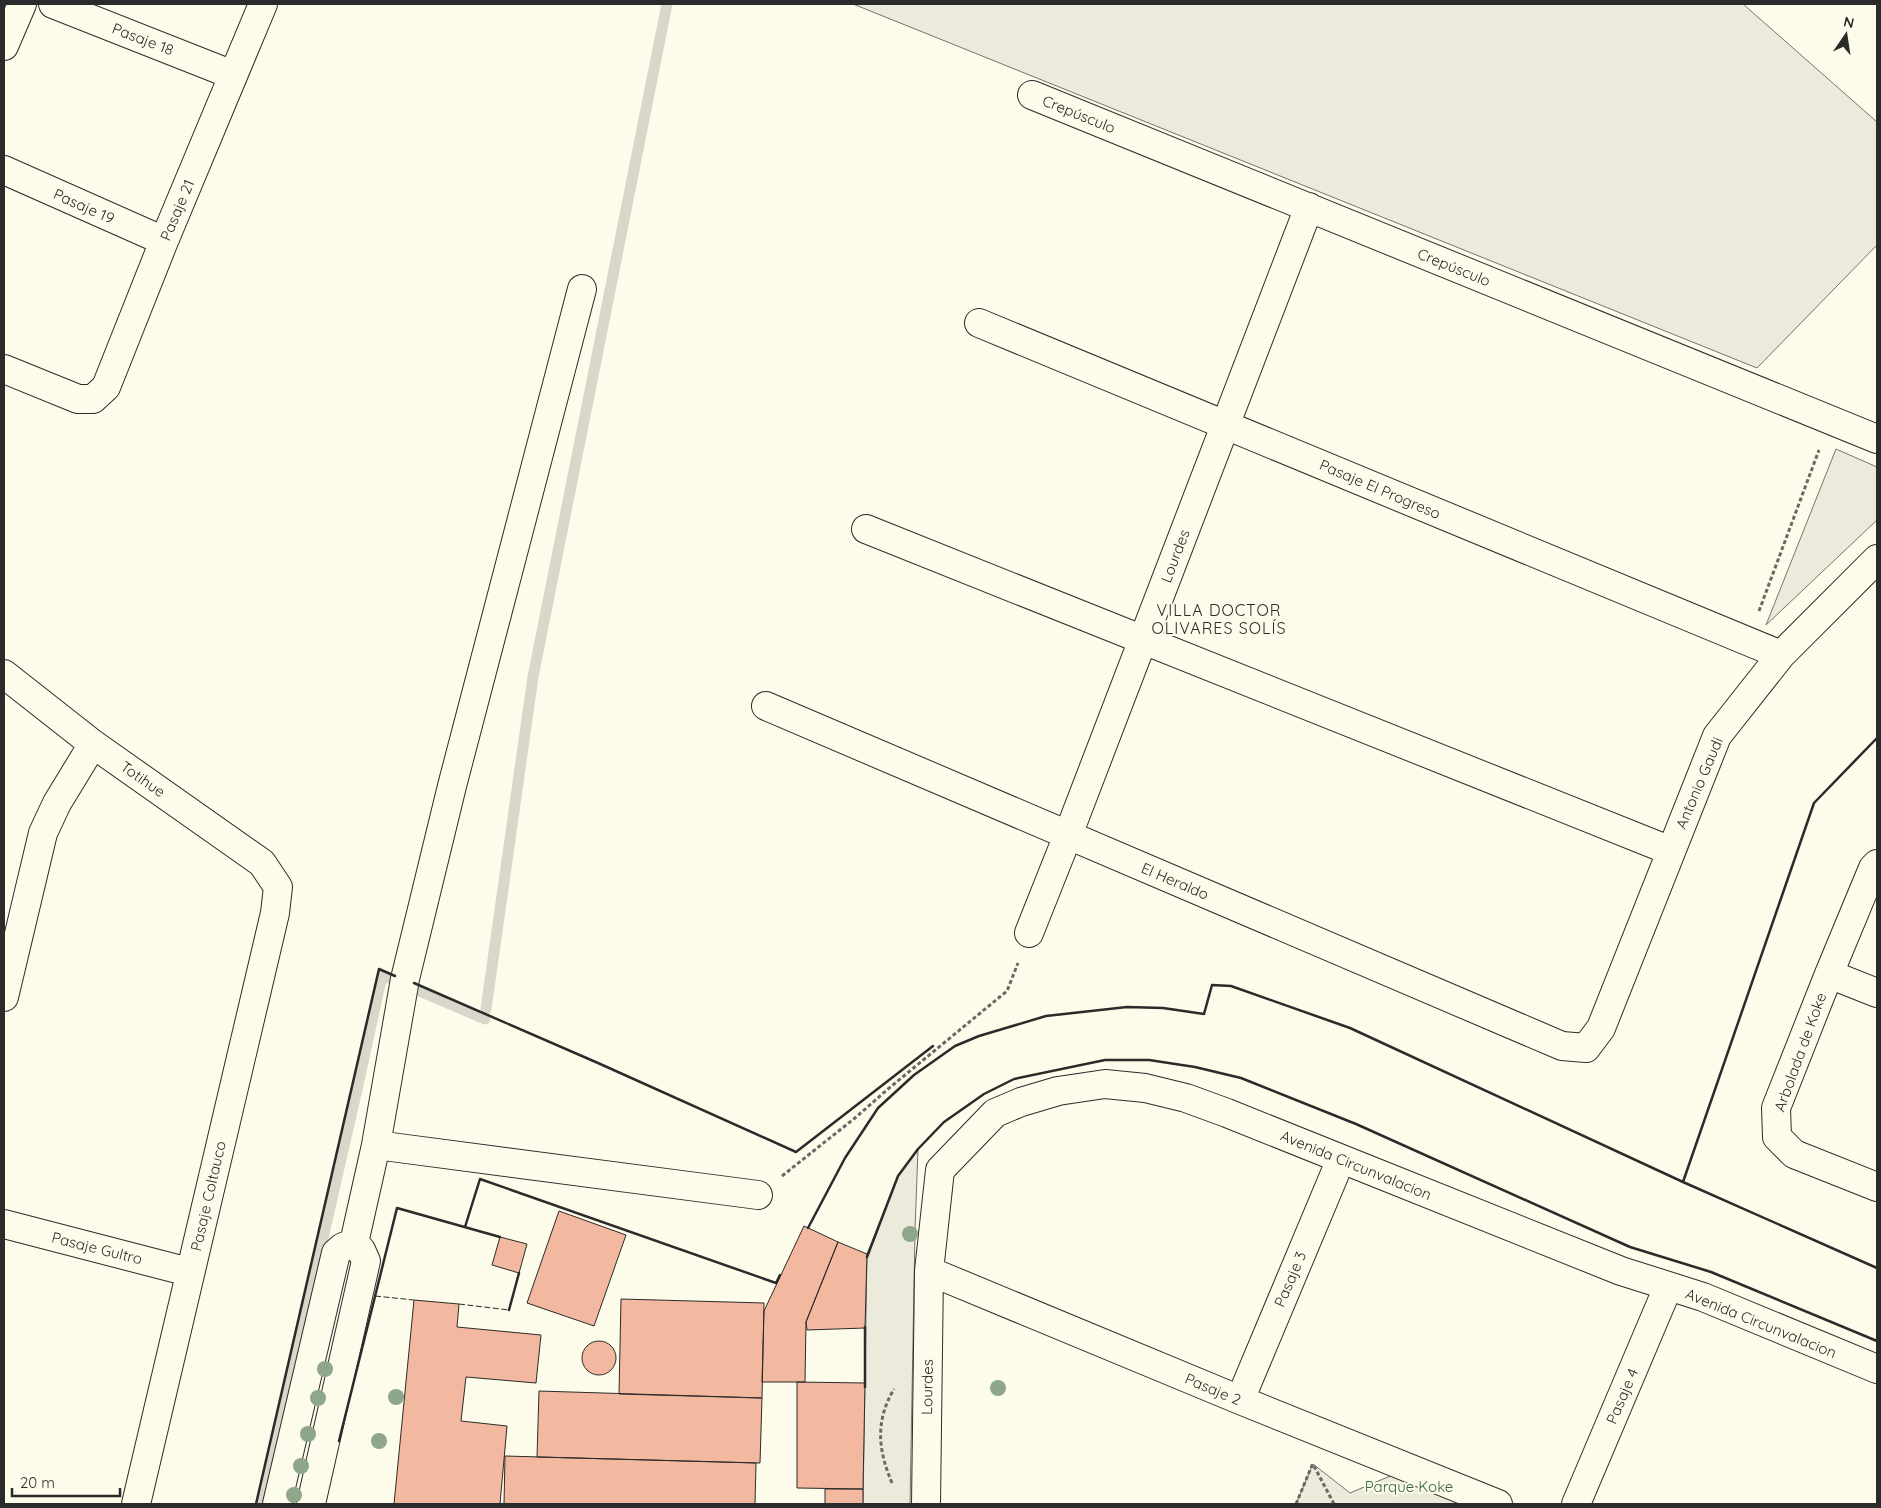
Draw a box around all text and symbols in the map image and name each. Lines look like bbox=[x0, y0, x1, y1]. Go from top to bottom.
north arrow bbox=[1821, 10, 1871, 60]
text: N bbox=[1842, 12, 1856, 32]
street label: Pasaje 18 bbox=[109, 19, 177, 59]
street label: Crepúsculo bbox=[1040, 91, 1118, 137]
street label: Pasaje 21 bbox=[156, 177, 198, 243]
street label: Pasaje 19 bbox=[51, 184, 117, 228]
street label: Crepúsculo bbox=[1415, 244, 1493, 290]
street label: Pasaje El Progreso bbox=[1317, 455, 1443, 523]
street label: Lourdes bbox=[1156, 527, 1194, 585]
district label: VILLA DOCTOR OLIVARES SOLÍS bbox=[1151, 600, 1287, 638]
street label: Antonio Gaudi bbox=[1671, 734, 1727, 832]
street label: Totihue bbox=[117, 757, 169, 801]
street label: El Heraldo bbox=[1138, 858, 1212, 904]
street label: Arbolada de Koke bbox=[1770, 990, 1830, 1114]
street label: Avenida Circunvalacion bbox=[1278, 1126, 1434, 1204]
street label: Pasaje Coltauco bbox=[186, 1139, 230, 1253]
street label: Pasaje Gultro bbox=[50, 1228, 144, 1268]
street label: Pasaje 3 bbox=[1270, 1248, 1310, 1310]
street label: Avenida Circunvalacion bbox=[1683, 1284, 1839, 1362]
street label: Lourdes bbox=[917, 1359, 937, 1415]
street label: Pasaje 4 bbox=[1602, 1365, 1642, 1427]
street label: Pasaje 2 bbox=[1182, 1369, 1244, 1409]
scale bar bbox=[12, 1466, 120, 1498]
text: 20 m bbox=[20, 1473, 55, 1492]
park label: Parque Koke bbox=[1365, 1477, 1453, 1496]

